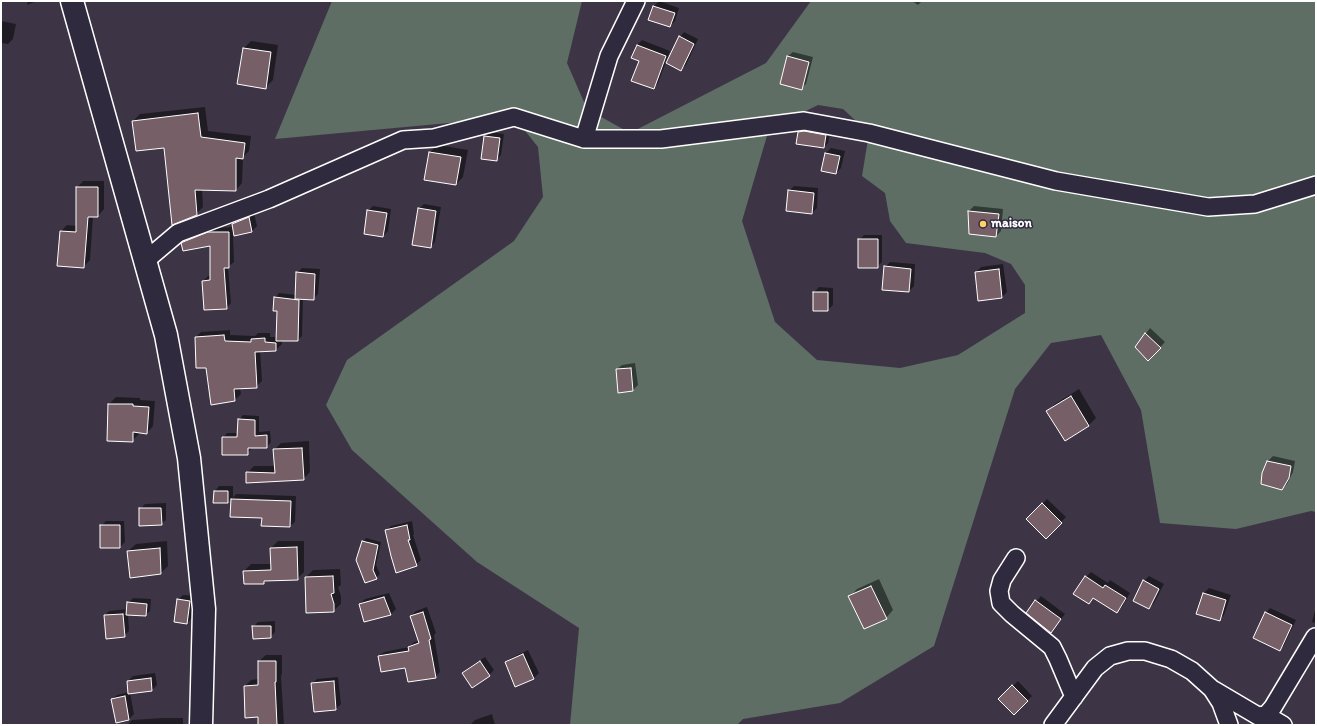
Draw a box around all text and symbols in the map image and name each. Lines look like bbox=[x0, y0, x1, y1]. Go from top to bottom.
place label: maison bbox=[991, 216, 1032, 232]
marker: maison bbox=[978, 219, 988, 229]

